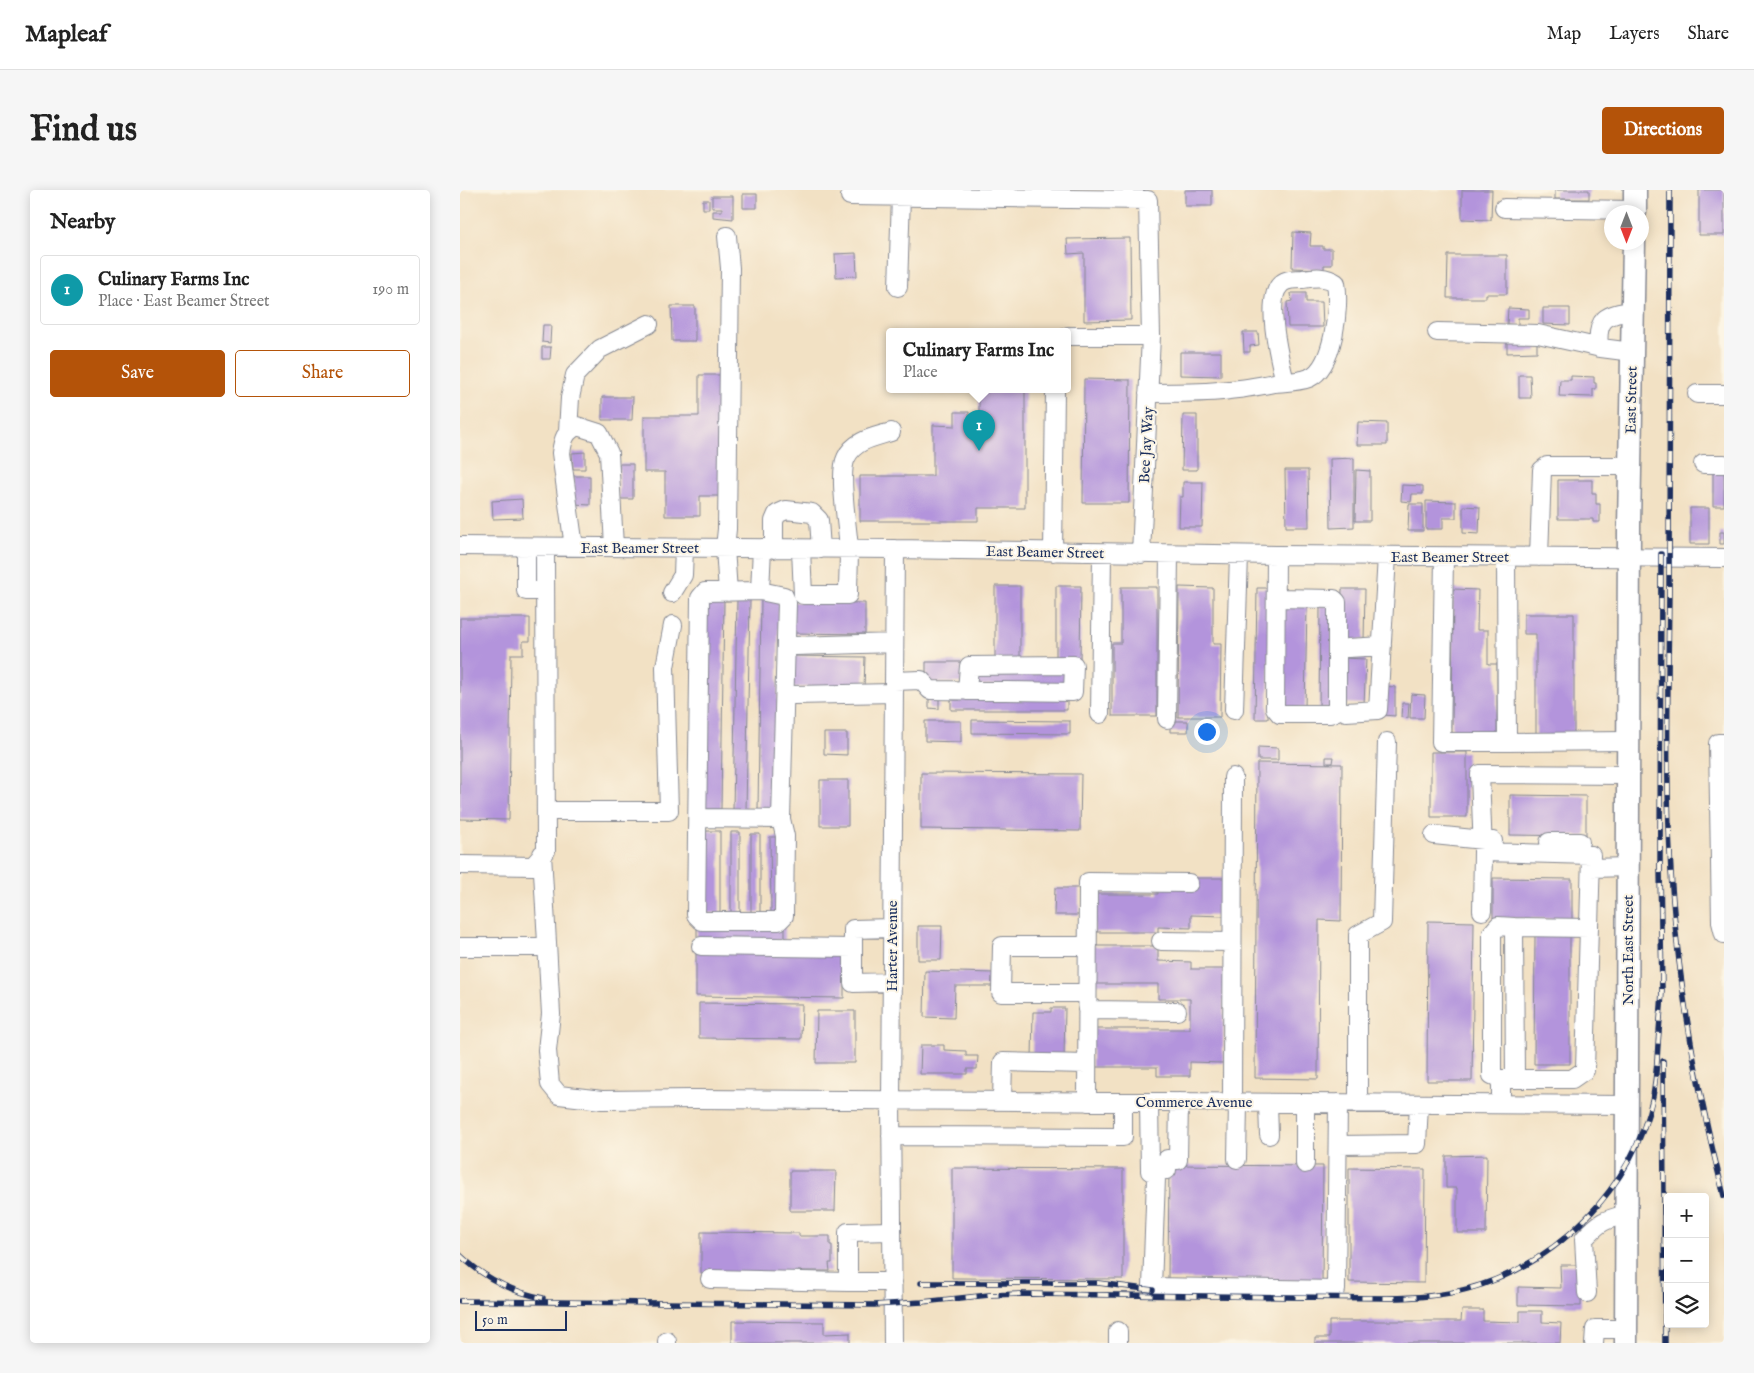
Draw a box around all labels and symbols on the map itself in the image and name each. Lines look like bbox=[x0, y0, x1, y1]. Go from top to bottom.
north arrow bbox=[1604, 205, 1649, 250]
street label: East Street bbox=[1621, 366, 1642, 434]
street label: Bee Jay Way bbox=[1135, 406, 1158, 484]
pin: 1 bbox=[963, 410, 995, 451]
street label: East Beamer Street bbox=[581, 539, 699, 558]
street label: East Beamer Street bbox=[986, 542, 1104, 563]
street label: East Beamer Street bbox=[1391, 548, 1509, 567]
your location bbox=[1194, 719, 1220, 745]
street label: North East Street bbox=[1619, 895, 1638, 1005]
street label: Harter Avenue bbox=[883, 900, 902, 992]
street label: Commerce Avenue bbox=[1136, 1093, 1252, 1112]
scale bar bbox=[475, 1308, 568, 1331]

